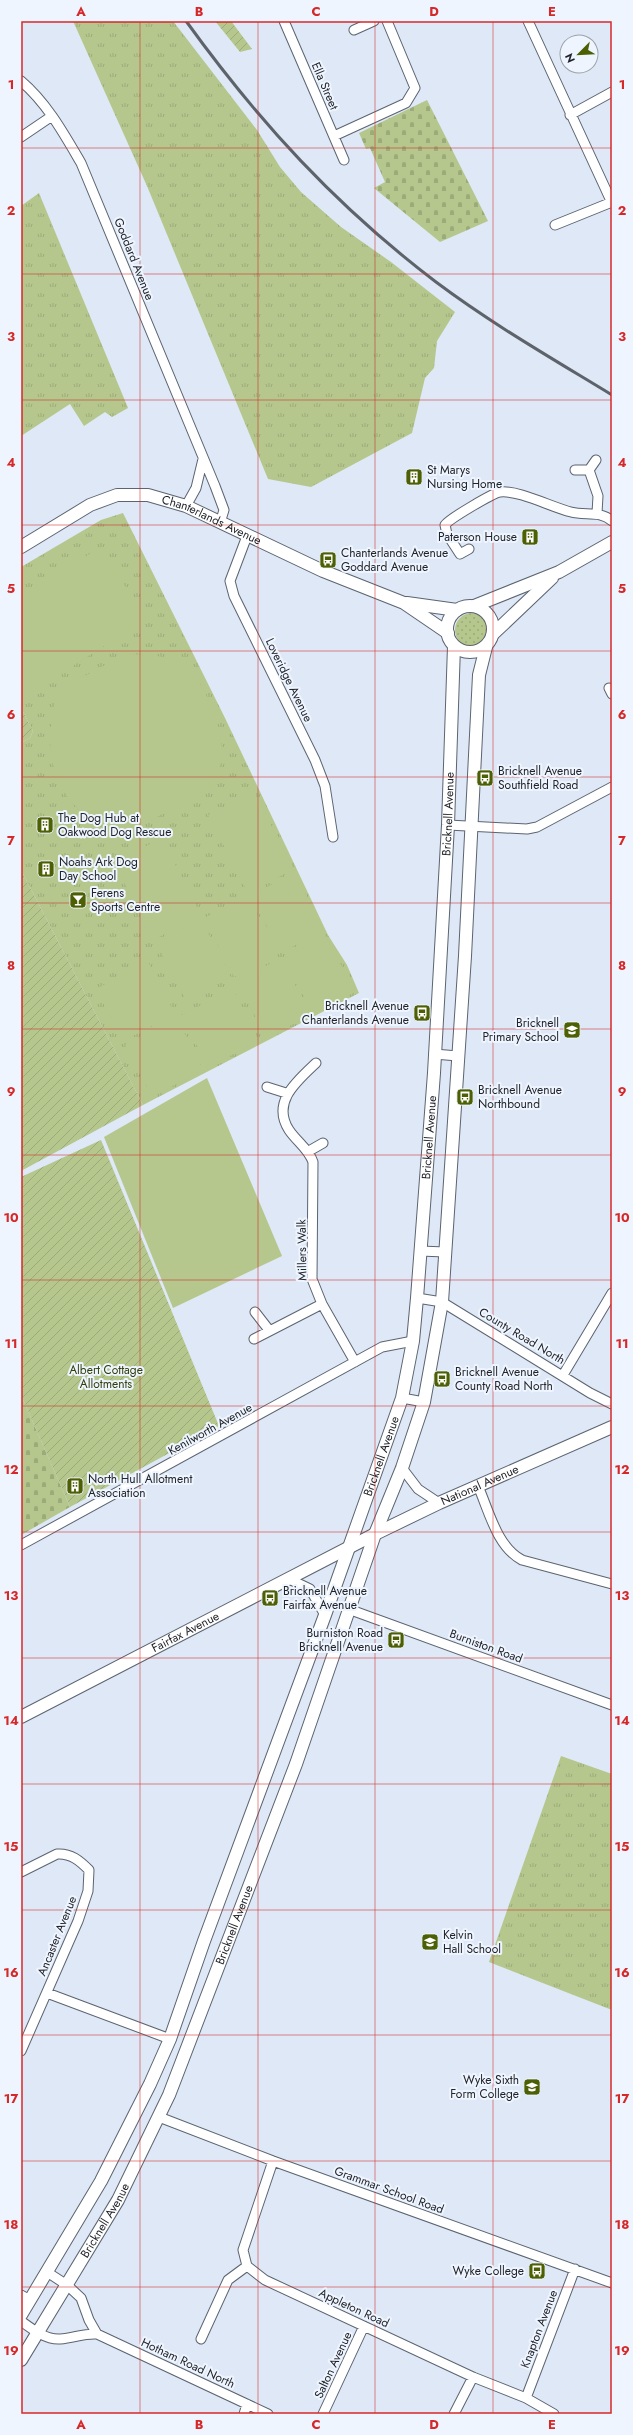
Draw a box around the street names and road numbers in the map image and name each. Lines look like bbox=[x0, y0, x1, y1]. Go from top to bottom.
street label: Ella Street bbox=[307, 59, 343, 113]
street label: Goddard Avenue bbox=[109, 215, 159, 303]
street label: Chanterlands Avenue bbox=[160, 490, 264, 550]
street label: Loveridge Avenue bbox=[261, 635, 317, 725]
street label: Bricknell Avenue bbox=[437, 772, 459, 856]
street label: Bricknell Avenue bbox=[417, 1095, 441, 1180]
street label: Millers Walk bbox=[292, 1218, 312, 1281]
street label: County Road North bbox=[475, 1303, 569, 1369]
street label: Kenilworth Avenue bbox=[165, 1398, 255, 1460]
street label: Bricknell Avenue bbox=[359, 1414, 404, 1499]
street label: National Avenue bbox=[438, 1460, 522, 1510]
street label: Fairfax Avenue bbox=[148, 1607, 222, 1657]
street label: Burniston Road bbox=[447, 1624, 525, 1668]
street label: Bricknell Avenue bbox=[211, 1882, 258, 1967]
street label: Ancaster Avenue bbox=[33, 1893, 81, 1979]
street label: Grammar School Road bbox=[332, 2162, 446, 2218]
street label: Bricknell Avenue bbox=[76, 2180, 134, 2261]
street label: Appleton Road bbox=[316, 2284, 392, 2332]
street label: Knapton Avenue bbox=[516, 2287, 562, 2371]
street label: Salton Avenue bbox=[310, 2329, 356, 2401]
street label: Hotham Road North bbox=[138, 2333, 238, 2393]

